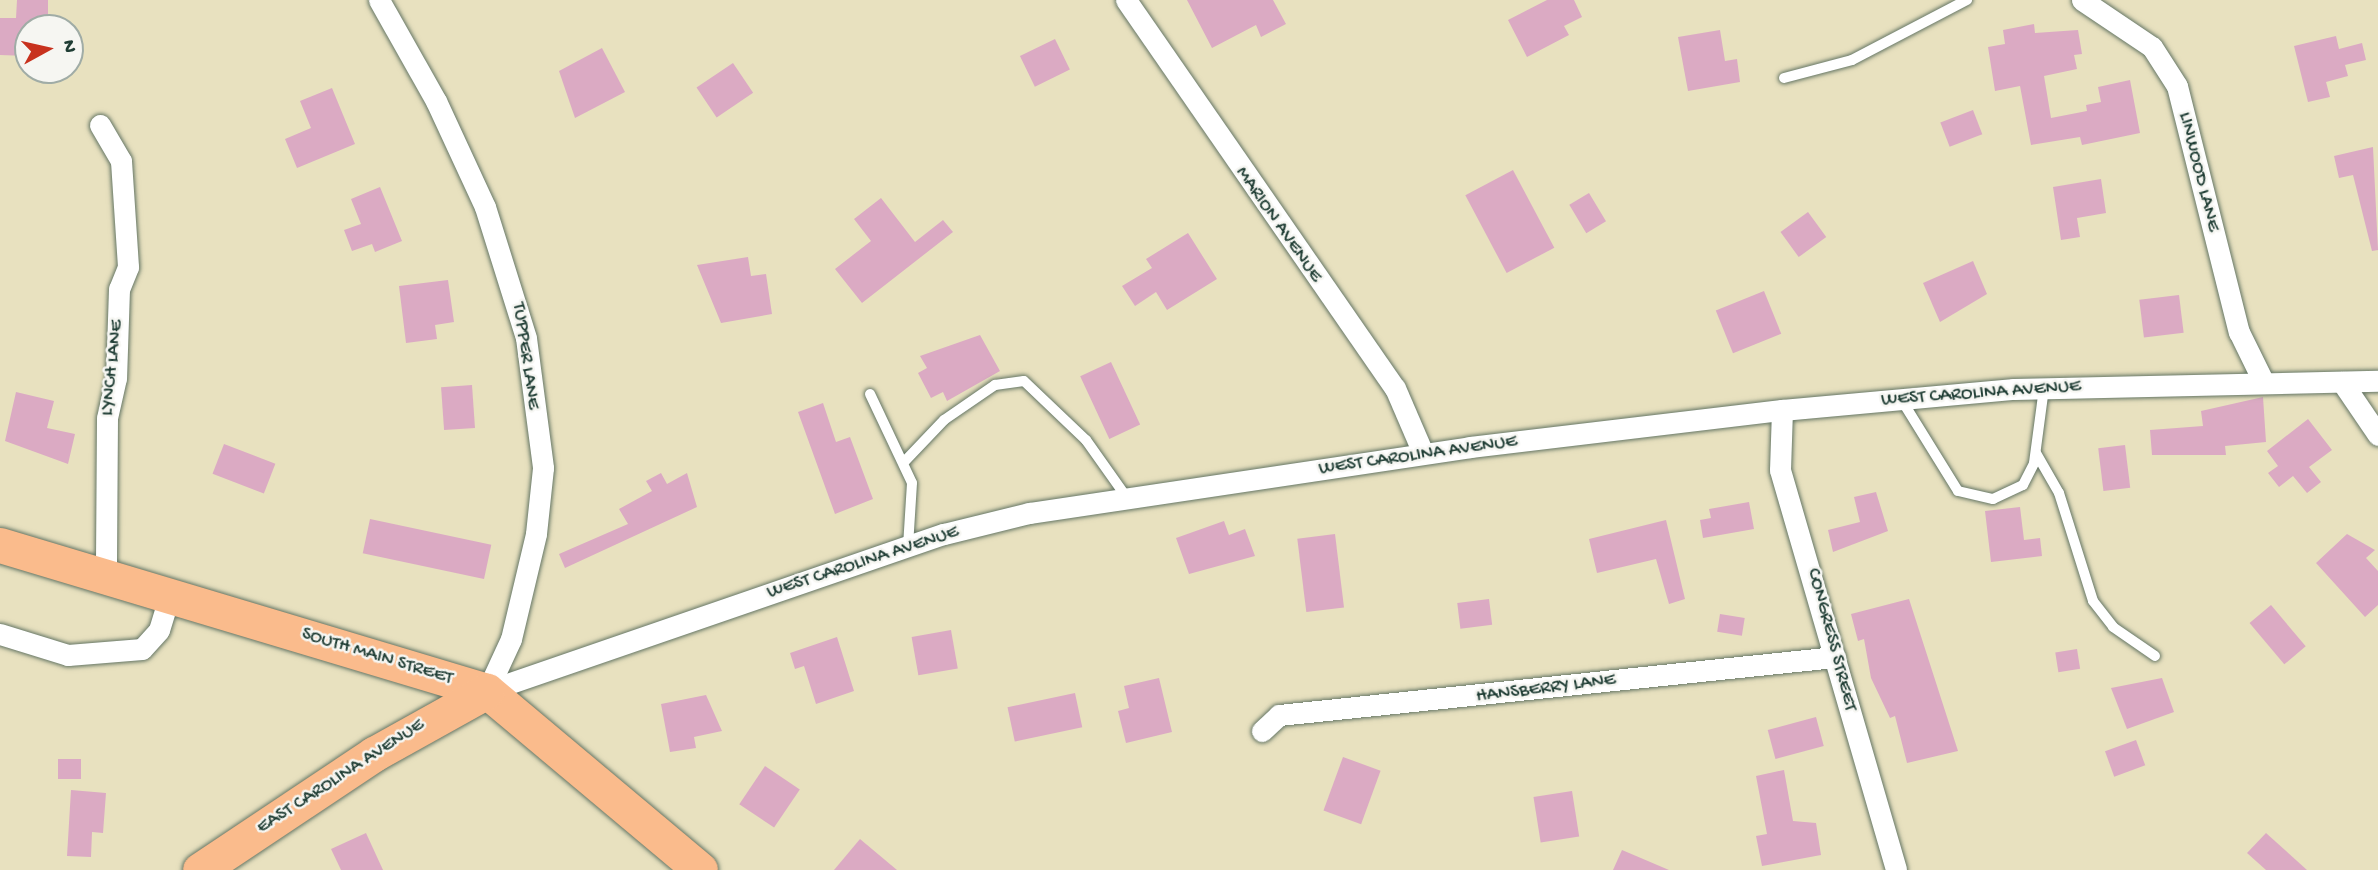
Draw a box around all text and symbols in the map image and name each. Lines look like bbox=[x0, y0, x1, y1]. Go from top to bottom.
north arrow bbox=[14, 14, 84, 84]
text: N bbox=[56, 39, 81, 54]
street label: LINWOOD LANE bbox=[2172, 110, 2224, 234]
street label: MARION AVENUE bbox=[1230, 163, 1326, 287]
street label: TUPPER LANE bbox=[506, 301, 544, 411]
street label: LYNCH LANE bbox=[97, 319, 129, 417]
street label: WEST CAROLINA AVENUE bbox=[1880, 376, 2082, 412]
street label: WEST CAROLINA AVENUE bbox=[1317, 431, 1519, 481]
street label: WEST CAROLINA AVENUE bbox=[764, 521, 962, 605]
street label: CONGRESS STREET bbox=[1801, 566, 1861, 714]
street label: SOUTH MAIN STREET bbox=[299, 623, 455, 691]
street label: HANSBERRY LANE bbox=[1475, 669, 1617, 709]
street label: EAST CAROLINA AVENUE bbox=[253, 714, 429, 840]

